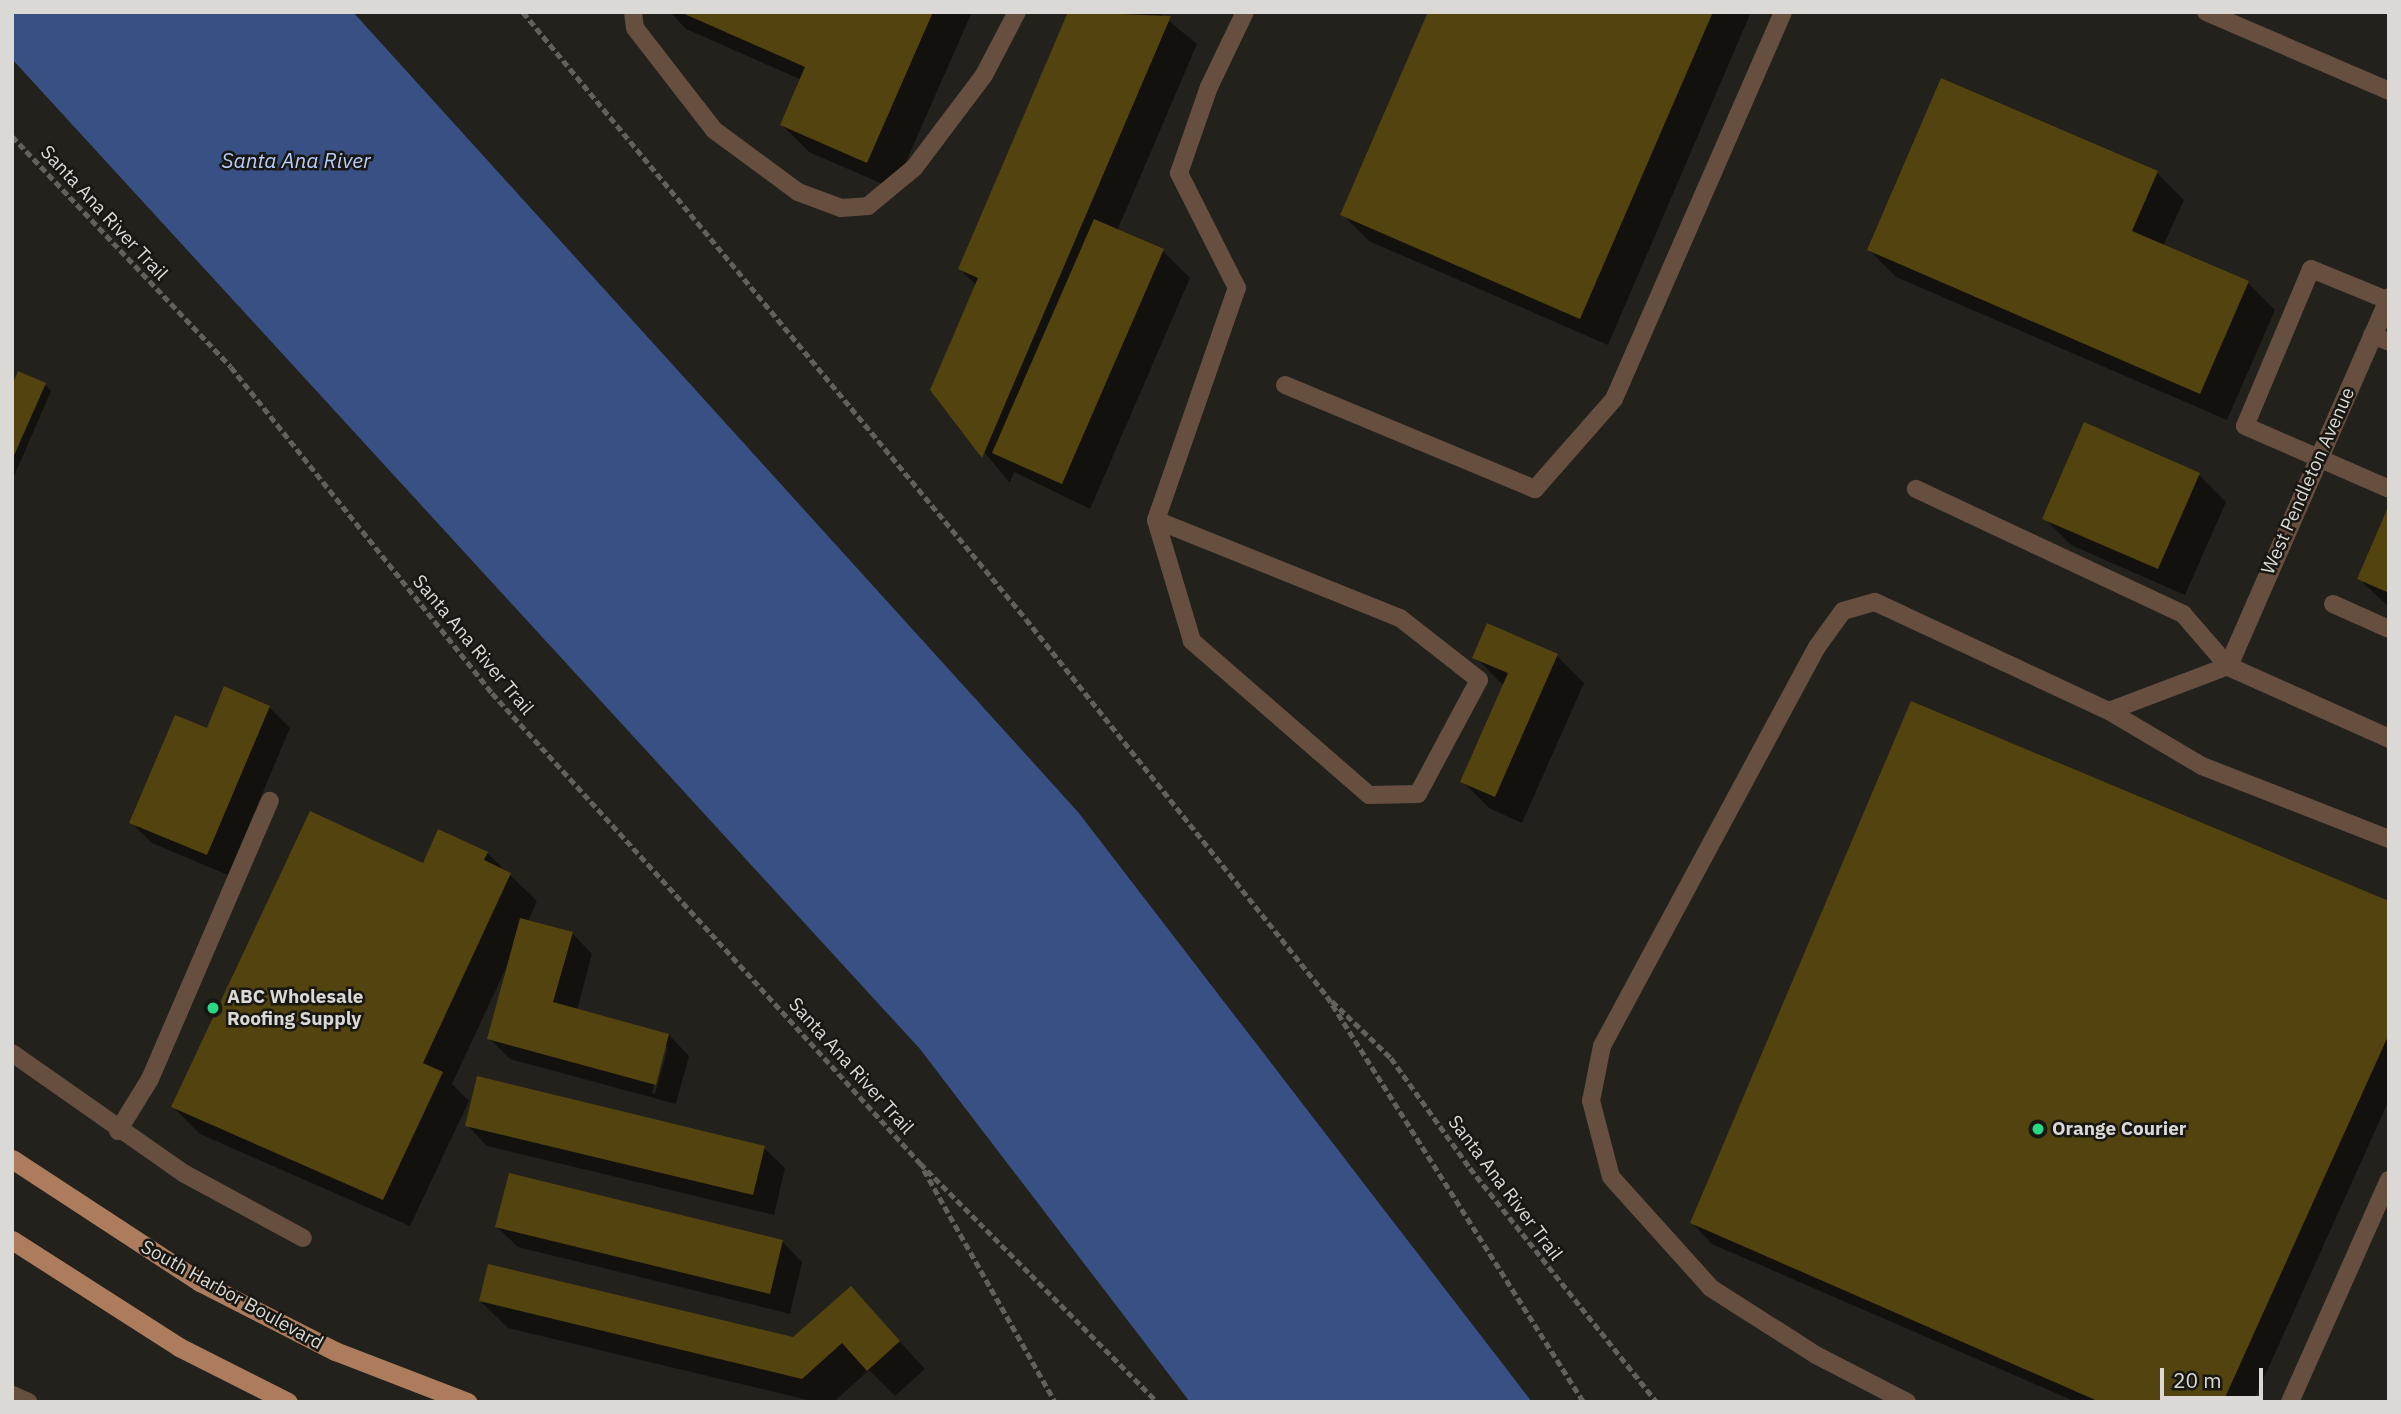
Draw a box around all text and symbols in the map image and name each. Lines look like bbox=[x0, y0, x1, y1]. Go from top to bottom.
street label: Santa Ana River Trail bbox=[36, 141, 172, 285]
water label: Santa Ana River bbox=[221, 147, 371, 173]
street label: West Pendleton Avenue bbox=[2256, 384, 2360, 578]
street label: Santa Ana River Trail bbox=[408, 570, 538, 720]
place label: ABC Wholesale Roofing Supply bbox=[227, 986, 363, 1030]
street label: Santa Ana River Trail bbox=[784, 993, 918, 1139]
marker: ABC Wholesale Roofing Supply bbox=[205, 1000, 221, 1016]
street label: Santa Ana River Trail bbox=[1443, 1111, 1567, 1265]
place label: Orange Courier bbox=[2052, 1118, 2187, 1140]
marker: Orange Courier bbox=[2030, 1121, 2046, 1137]
street label: South Harbor Boulevard bbox=[137, 1235, 327, 1355]
scale bar bbox=[2163, 1354, 2266, 1398]
text: 20 m bbox=[2173, 1366, 2222, 1394]

